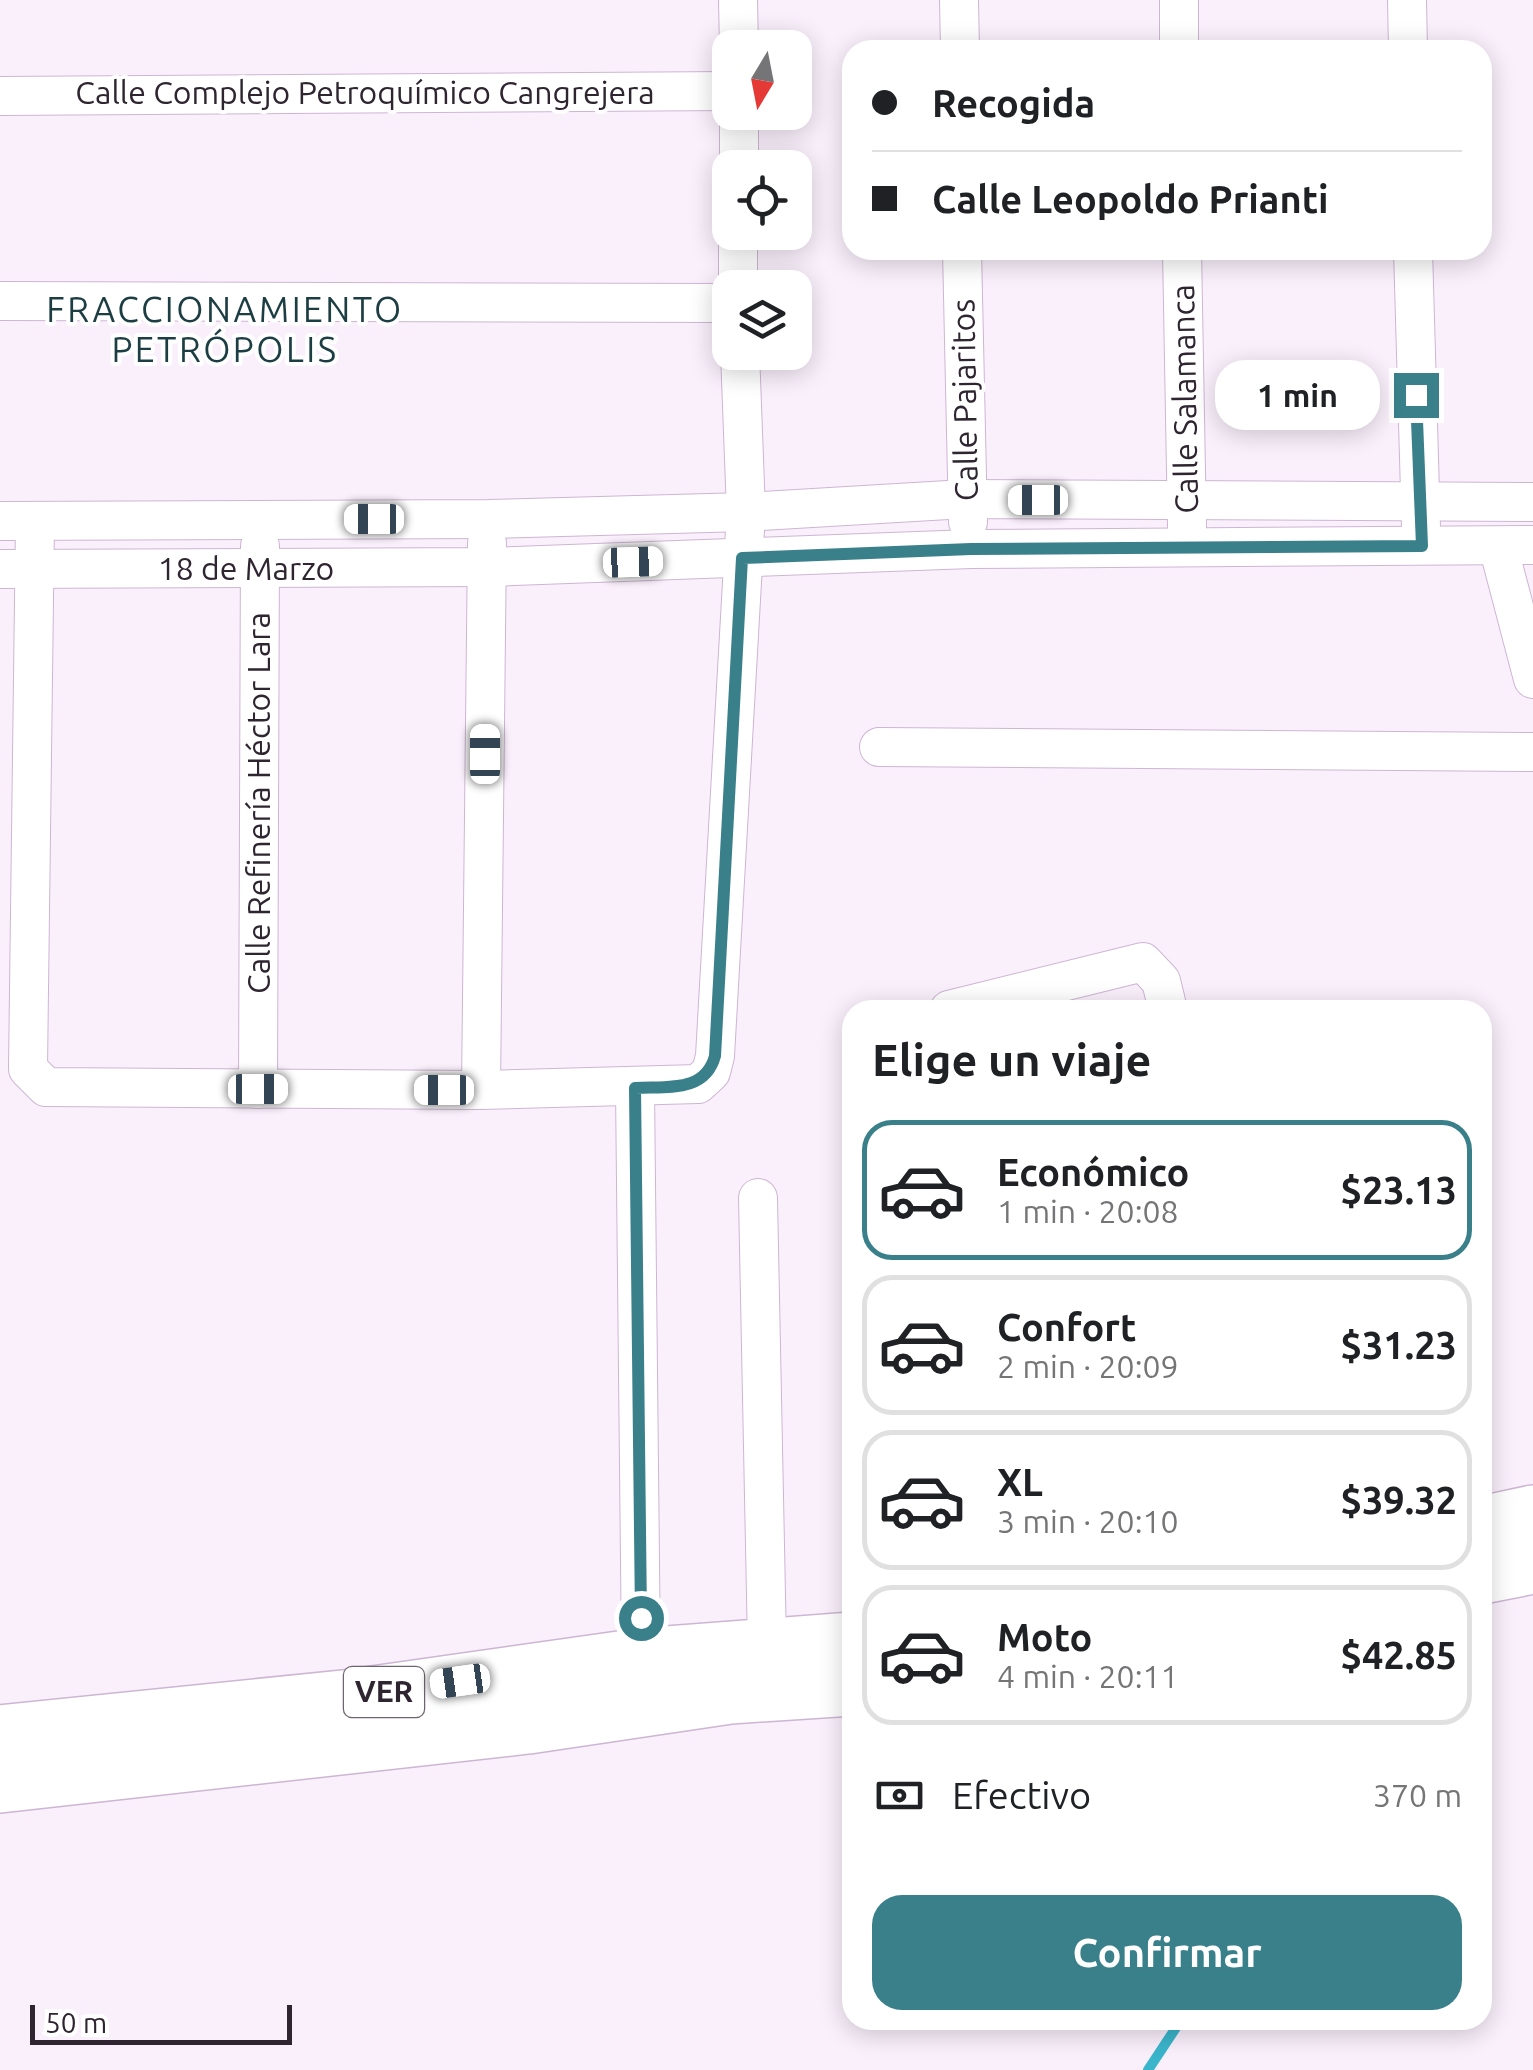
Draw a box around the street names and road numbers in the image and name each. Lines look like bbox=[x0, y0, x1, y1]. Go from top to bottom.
street label: Calle Complejo Petroquímico Cangrejera bbox=[75, 74, 655, 110]
street label: Calle Salamanca bbox=[1164, 284, 1204, 514]
street label: Calle Pajaritos bbox=[944, 299, 984, 502]
street label: 18 de Marzo bbox=[158, 550, 334, 586]
street label: Calle Refinería Héctor Lara bbox=[240, 612, 276, 994]
road number: VER bbox=[344, 1667, 424, 1717]

